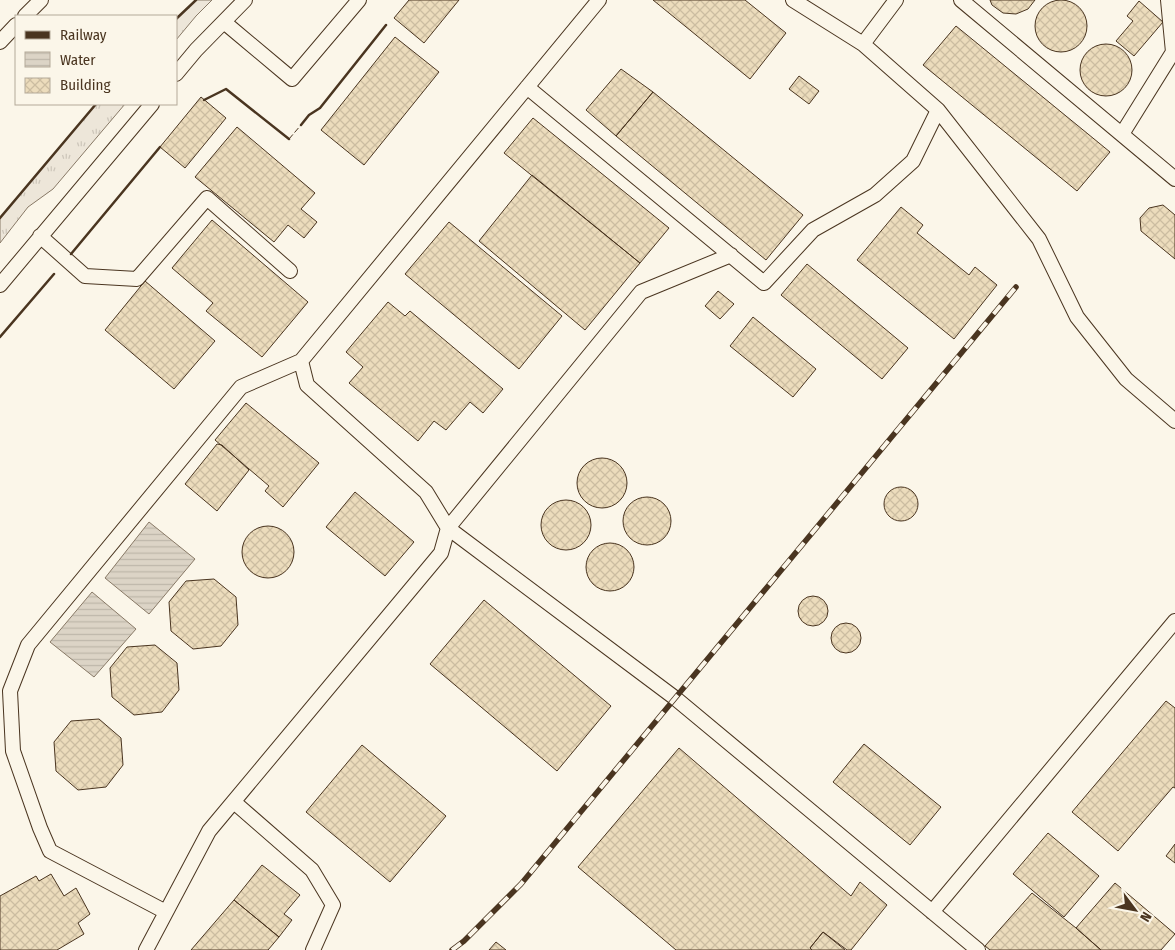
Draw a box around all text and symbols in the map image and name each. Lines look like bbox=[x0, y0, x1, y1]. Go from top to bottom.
legend bbox=[15, 15, 178, 105]
text: Railway bbox=[60, 26, 107, 44]
text: Water bbox=[60, 51, 96, 69]
text: Building bbox=[60, 76, 111, 94]
north arrow bbox=[1110, 885, 1160, 935]
text: N bbox=[1136, 909, 1155, 925]

